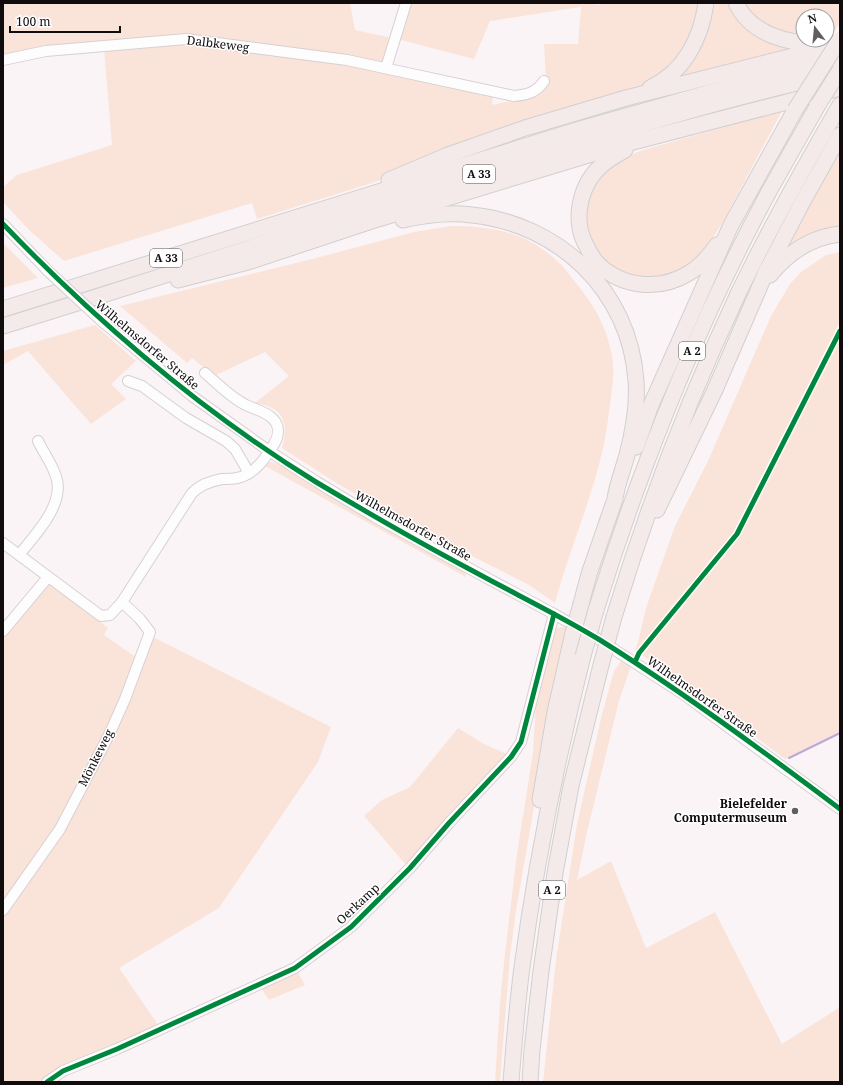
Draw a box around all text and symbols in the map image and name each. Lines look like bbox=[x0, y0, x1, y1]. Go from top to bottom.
scale bar bbox=[10, 8, 120, 34]
north arrow bbox=[795, 8, 835, 48]
text: N bbox=[806, 9, 819, 26]
text: 100 m bbox=[16, 13, 51, 30]
street label: Dalbkeweg bbox=[186, 31, 251, 56]
road number: A 33 bbox=[463, 165, 495, 183]
road number: A 33 bbox=[150, 249, 182, 267]
street label: Wilhelmsdorfer Straße bbox=[92, 296, 203, 393]
road number: A 2 bbox=[679, 342, 705, 360]
street label: Wilhelmsdorfer Straße bbox=[352, 486, 475, 565]
street label: Wilhelmsdorfer Straße bbox=[644, 652, 761, 741]
street label: Mönkeweg bbox=[74, 726, 118, 789]
place label: Bielefelder Computermuseum bbox=[674, 795, 788, 826]
marker: Bielefelder Computermuseum bbox=[790, 806, 800, 816]
street label: Oerkamp bbox=[332, 879, 383, 928]
road number: A 2 bbox=[539, 881, 565, 899]

